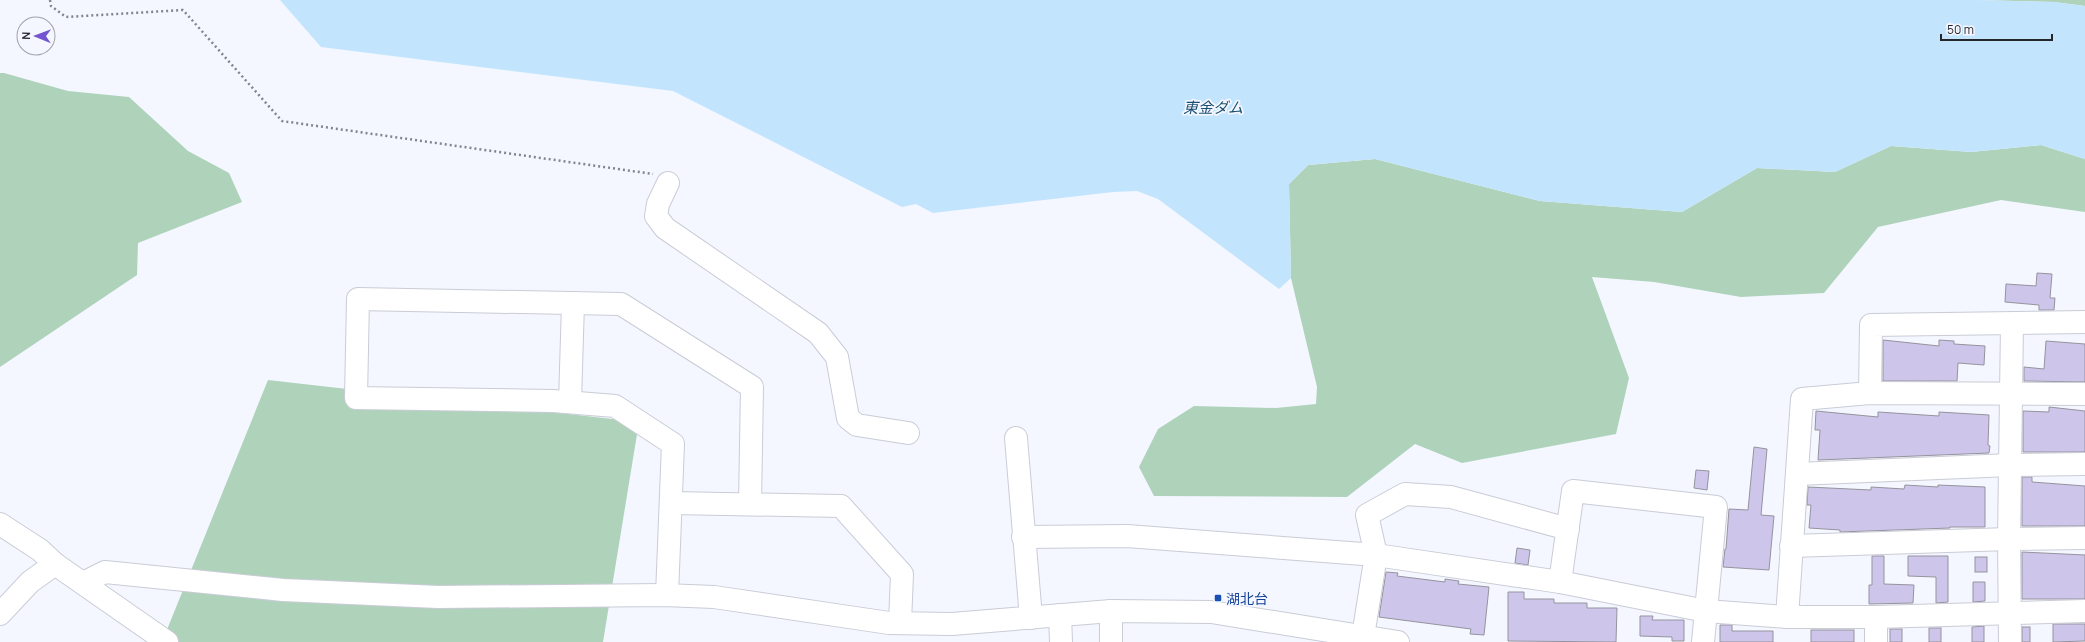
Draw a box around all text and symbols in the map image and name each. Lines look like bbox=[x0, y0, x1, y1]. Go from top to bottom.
north arrow bbox=[16, 16, 56, 56]
scale bar bbox=[1941, 16, 2052, 42]
text: 50 m bbox=[1947, 21, 1974, 38]
text: N bbox=[18, 32, 33, 40]
water label: 東金ダム bbox=[1183, 97, 1243, 118]
place label: 湖北台 bbox=[1226, 589, 1268, 608]
marker: 湖北台 bbox=[1213, 593, 1223, 603]

